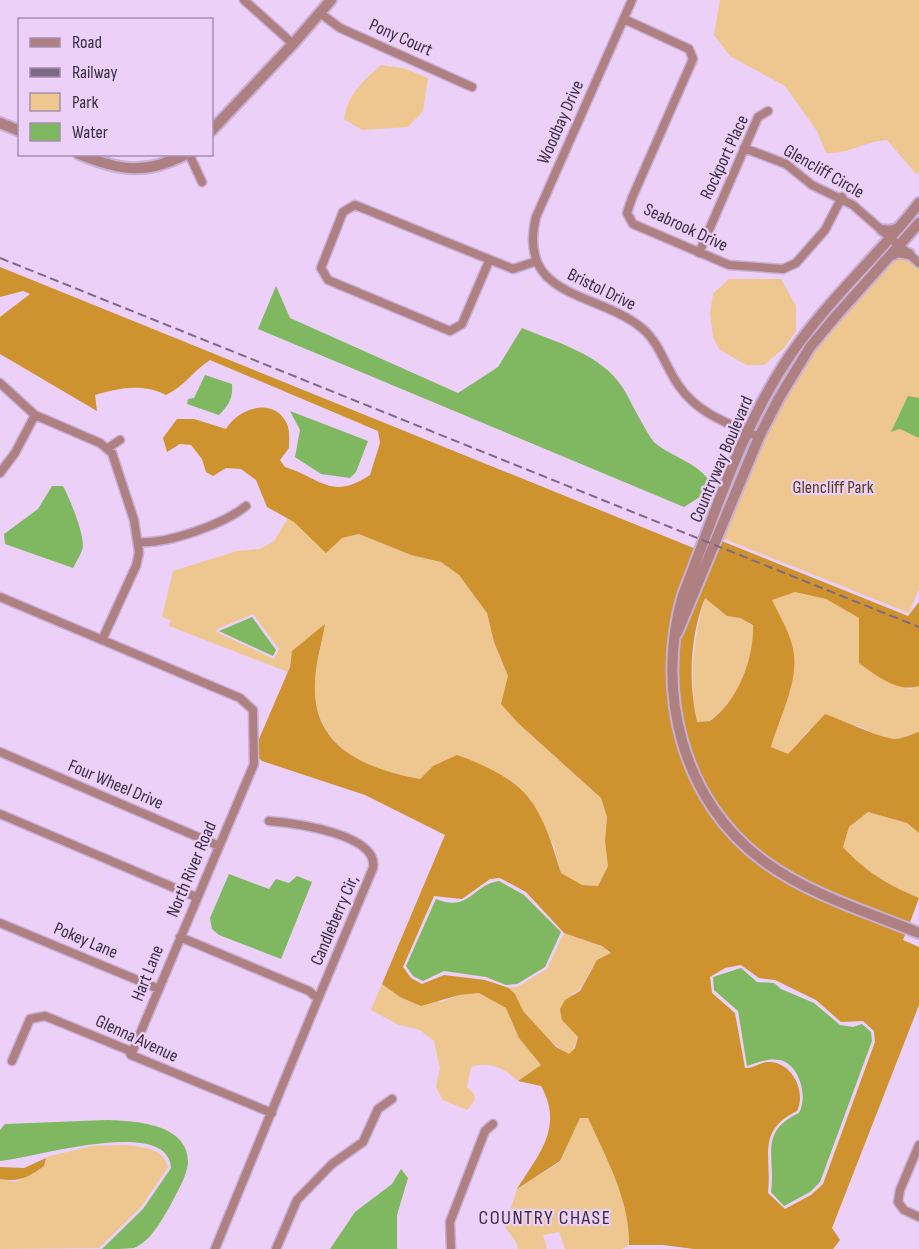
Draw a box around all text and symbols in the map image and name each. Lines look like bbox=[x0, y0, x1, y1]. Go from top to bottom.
street label: Pony Court bbox=[366, 14, 436, 61]
legend bbox=[18, 18, 213, 156]
text: Road bbox=[72, 32, 102, 53]
text: Railway bbox=[72, 62, 117, 83]
street label: Woodbay Drive bbox=[533, 77, 588, 167]
text: Park bbox=[72, 92, 98, 113]
street label: Rockport Place bbox=[696, 112, 753, 203]
text: Water bbox=[72, 122, 108, 143]
street label: Glencliff Circle bbox=[780, 140, 868, 203]
street label: Seabrook Drive bbox=[640, 199, 731, 256]
street label: Bristol Drive bbox=[564, 264, 639, 315]
street label: Countryway Boulevard bbox=[685, 393, 758, 525]
park label: Glencliff Park bbox=[792, 477, 874, 498]
street label: Four Wheel Drive bbox=[65, 755, 166, 814]
street label: North River Road bbox=[162, 818, 221, 920]
street label: Candleberry Cir, bbox=[306, 872, 363, 969]
street label: Pokey Lane bbox=[51, 918, 121, 963]
street label: Hart Lane bbox=[127, 942, 168, 1004]
street label: Glenna Avenue bbox=[92, 1010, 181, 1067]
district label: COUNTRY CHASE bbox=[479, 1206, 611, 1230]

